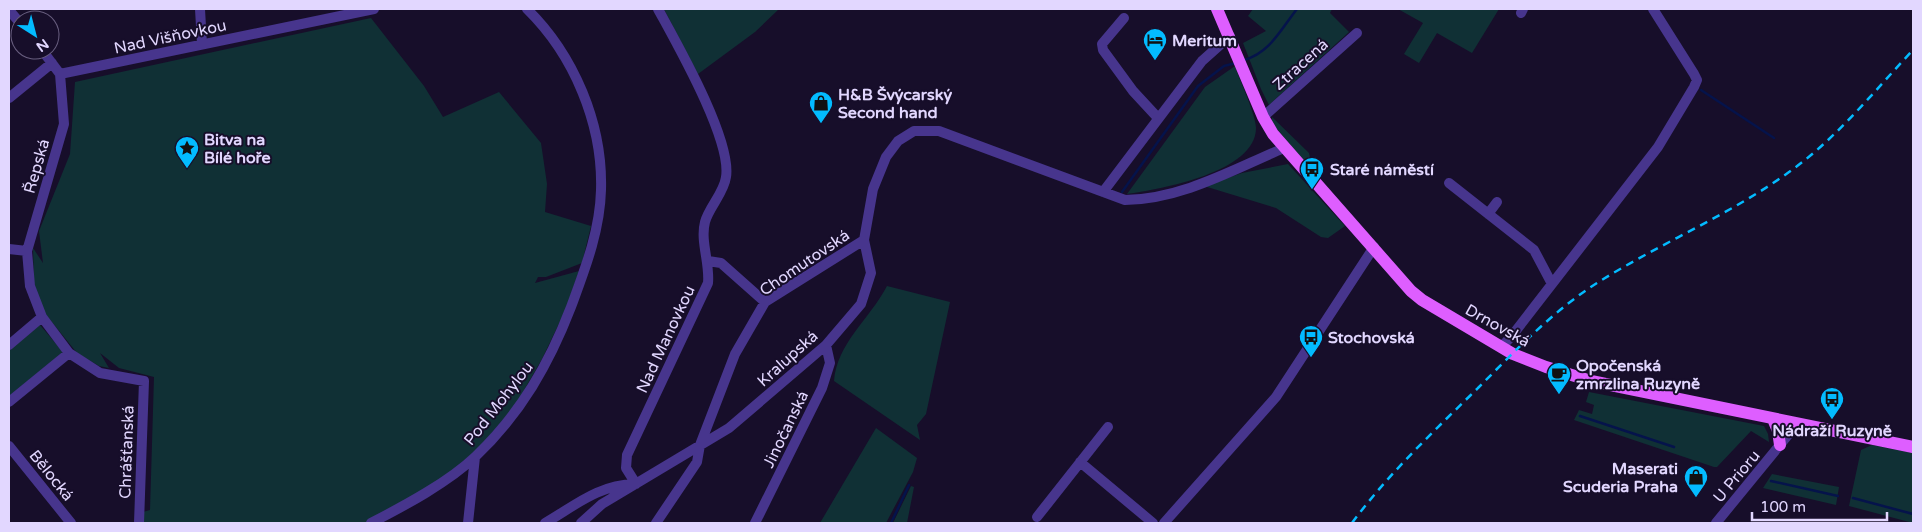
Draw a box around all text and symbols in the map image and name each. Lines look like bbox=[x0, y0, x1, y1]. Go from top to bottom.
north arrow bbox=[10, 10, 60, 60]
street label: Nad Višňovkou bbox=[112, 15, 228, 59]
hotel icon: Meritum bbox=[1142, 27, 1168, 61]
place label: Meritum bbox=[1172, 31, 1237, 51]
text: N bbox=[33, 35, 52, 55]
street label: Ztracená bbox=[1269, 35, 1333, 95]
place label: H&B Švýcarský Second hand bbox=[838, 85, 952, 123]
shop icon: H&B Švýcarský Second hand bbox=[808, 90, 834, 124]
place label: Bitva na Bílé hoře bbox=[204, 130, 271, 168]
place icon: Bitva na Bílé hoře bbox=[174, 135, 200, 169]
street label: Řepská bbox=[20, 137, 54, 196]
bus stop icon: Staré náměstí bbox=[1299, 156, 1325, 190]
place label: Staré náměstí bbox=[1330, 160, 1434, 180]
street label: Chomutovská bbox=[756, 225, 853, 300]
street label: Nad Manovkou bbox=[632, 282, 700, 396]
street label: Drnovská bbox=[1462, 300, 1533, 352]
bus stop icon: Stochovská bbox=[1298, 324, 1324, 358]
street label: Kralupská bbox=[753, 326, 822, 391]
place label: Stochovská bbox=[1328, 328, 1415, 348]
place label: Opočenská zmrzlina Ruzyně bbox=[1576, 356, 1700, 394]
street label: Pod Mohylou bbox=[460, 358, 538, 450]
cafe icon: Opočenská zmrzlina Ruzyně bbox=[1546, 361, 1572, 395]
bus stop icon: Nádraží Ruzyně bbox=[1819, 386, 1845, 420]
street label: Jinočanská bbox=[759, 388, 813, 471]
street label: Chrášťanská bbox=[115, 405, 139, 499]
place label: Nádraží Ruzyně bbox=[1772, 421, 1892, 441]
street label: Bělocká bbox=[25, 446, 78, 505]
street label: U Prioru bbox=[1709, 446, 1765, 507]
place label: Maserati Scuderia Praha bbox=[1563, 459, 1678, 497]
shop icon: Maserati Scuderia Praha bbox=[1683, 464, 1709, 498]
scale bar bbox=[1752, 490, 1887, 522]
text: 100 m bbox=[1760, 498, 1806, 516]

